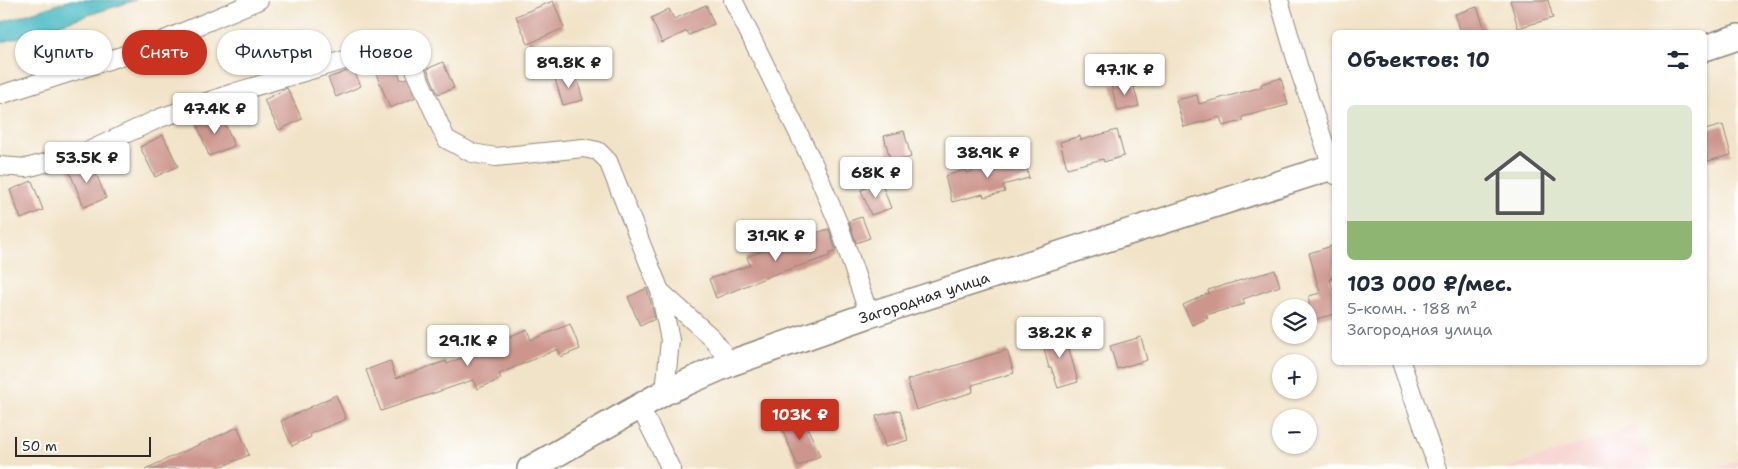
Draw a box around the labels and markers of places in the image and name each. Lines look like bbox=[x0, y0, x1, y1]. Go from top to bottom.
pin: 89.8K ₽ bbox=[523, 46, 615, 89]
pin: 47.1K ₽ bbox=[1079, 54, 1171, 96]
pin: 47.4K ₽ bbox=[169, 92, 261, 135]
pin: 38.9K ₽ bbox=[942, 136, 1034, 179]
pin: 53.5K ₽ bbox=[41, 142, 133, 184]
pin: 68K ₽ bbox=[841, 156, 911, 199]
pin: 31.9K ₽ bbox=[730, 220, 822, 262]
pin: 38.2K ₽ bbox=[1014, 316, 1106, 359]
pin: 29.1K ₽ bbox=[422, 324, 514, 367]
pin: 103K ₽ bbox=[759, 398, 841, 441]

